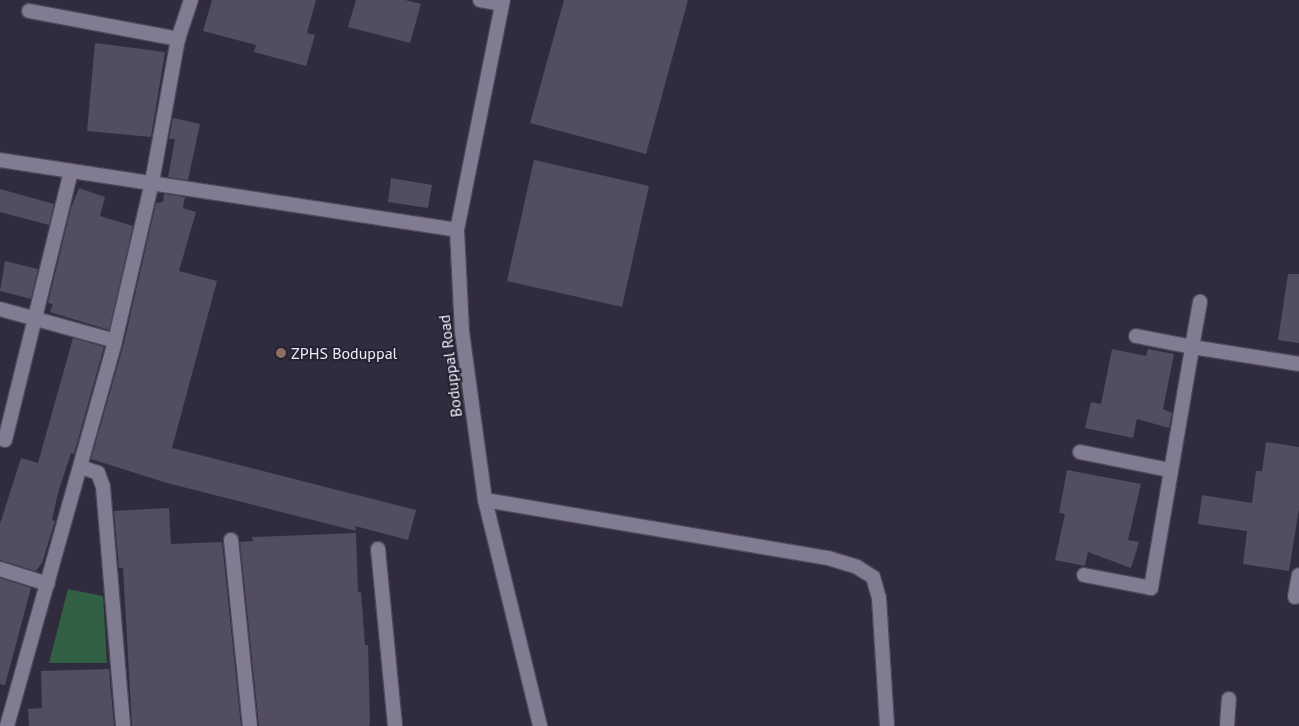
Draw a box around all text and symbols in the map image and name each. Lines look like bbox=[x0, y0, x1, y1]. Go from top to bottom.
street label: Boduppal Road bbox=[434, 314, 466, 418]
place label: ZPHS Boduppal bbox=[291, 343, 397, 363]
marker: ZPHS Boduppal bbox=[275, 347, 287, 359]

